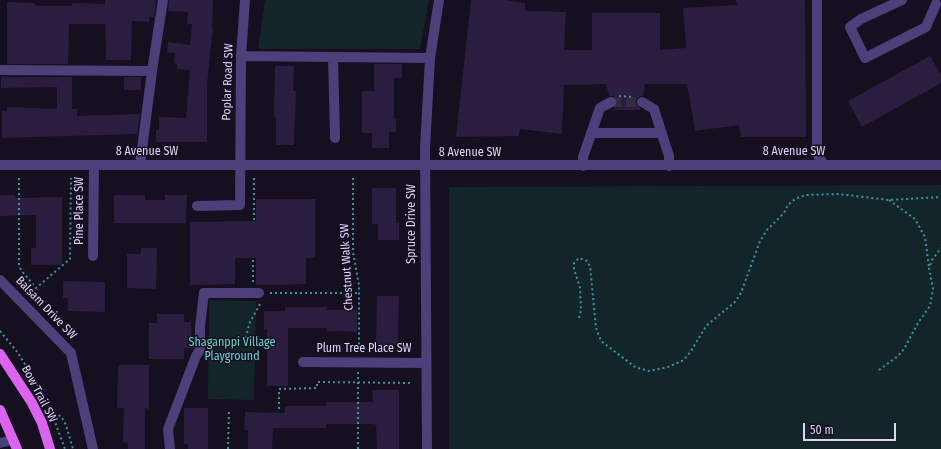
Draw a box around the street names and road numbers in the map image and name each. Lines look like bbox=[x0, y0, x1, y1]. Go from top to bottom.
street label: Poplar Road SW bbox=[219, 43, 237, 121]
street label: 8 Avenue SW bbox=[116, 145, 178, 159]
street label: 8 Avenue SW bbox=[763, 145, 825, 159]
street label: 8 Avenue SW bbox=[439, 146, 501, 160]
street label: Pine Place SW bbox=[73, 177, 87, 245]
street label: Spruce Drive SW bbox=[405, 184, 419, 264]
street label: Chestnut Walk SW bbox=[338, 223, 356, 311]
street label: Balsam Drive SW bbox=[13, 274, 79, 342]
street label: Plum Tree Place SW bbox=[317, 342, 411, 356]
street label: Bow Trail SW bbox=[18, 363, 60, 425]

